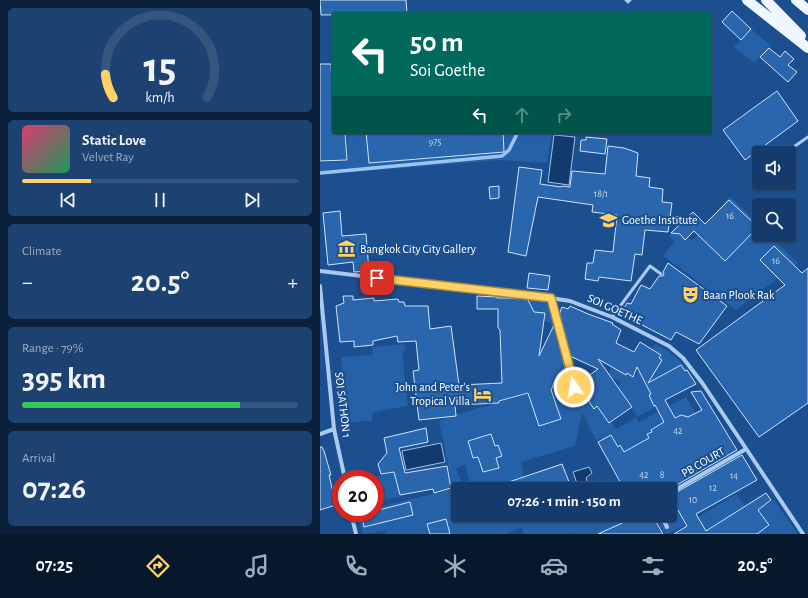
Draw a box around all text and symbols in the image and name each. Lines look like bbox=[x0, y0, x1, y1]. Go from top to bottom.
icon: left bbox=[344, 28, 396, 80]
text: 50 m bbox=[410, 29, 464, 57]
text: 15 bbox=[144, 48, 176, 89]
text: Soi Goethe bbox=[410, 62, 485, 80]
text: km/h bbox=[145, 91, 175, 105]
icon: left bbox=[469, 104, 491, 126]
icon: ahead bbox=[511, 104, 533, 126]
icon: right bbox=[553, 104, 575, 126]
text: Static Love bbox=[82, 133, 146, 148]
house number: 975 bbox=[428, 137, 442, 147]
map controls bbox=[752, 146, 796, 242]
button: sound bbox=[752, 146, 796, 190]
text: Velvet Ray bbox=[82, 151, 134, 164]
icon: previous bbox=[57, 189, 79, 211]
icon: pause bbox=[149, 189, 171, 211]
icon: next bbox=[241, 189, 263, 211]
house number: 18/1 bbox=[594, 189, 608, 199]
button: search bbox=[752, 198, 796, 242]
school or university icon: Goethe Institute bbox=[599, 210, 619, 230]
house number: 16 bbox=[726, 211, 734, 221]
place label: Goethe Institute bbox=[622, 214, 698, 226]
museum icon: Bangkok City City Gallery bbox=[337, 239, 357, 259]
place label: Bangkok City City Gallery bbox=[360, 243, 476, 256]
text: Climate bbox=[22, 245, 61, 258]
house number: 16 bbox=[772, 256, 780, 266]
pin bbox=[360, 261, 394, 295]
text: 20.5° bbox=[131, 267, 189, 297]
icon: arrive bbox=[366, 267, 388, 289]
text: − bbox=[22, 271, 33, 293]
text: + bbox=[287, 271, 298, 293]
theatre icon: Baan Plook Rak bbox=[680, 285, 700, 305]
place label: Baan Plook Rak bbox=[703, 289, 775, 301]
street label: SOI GOETHE bbox=[586, 292, 645, 327]
text: Range · 79% bbox=[22, 342, 83, 355]
text: 395 km bbox=[22, 364, 106, 394]
position arrow bbox=[553, 366, 595, 408]
street label: SOI SATHON 1 bbox=[333, 371, 353, 439]
place label: John and Peter's Tropical Villa bbox=[396, 381, 470, 407]
hotel icon: John and Peter's Tropical Villa bbox=[473, 384, 493, 404]
house number: 42 bbox=[673, 426, 683, 436]
street label: PB COURT bbox=[679, 445, 727, 479]
text: Arrival bbox=[22, 452, 55, 465]
speed limit sign: 20 bbox=[332, 470, 384, 522]
house number: 42 bbox=[639, 470, 649, 480]
house number: 8 bbox=[660, 470, 665, 480]
house number: 14 bbox=[730, 471, 738, 481]
text: 07:26 bbox=[22, 474, 86, 504]
house number: 12 bbox=[709, 483, 717, 493]
text: 07:26 · 1 min · 150 m bbox=[507, 494, 621, 509]
house number: 10 bbox=[689, 495, 697, 505]
icon: directions bbox=[144, 552, 172, 580]
icon: music bbox=[243, 552, 271, 580]
icon: phone bbox=[342, 552, 370, 580]
icon: climate bbox=[441, 552, 469, 580]
icon: car bbox=[540, 552, 568, 580]
icon: filters bbox=[639, 552, 667, 580]
text: 07:25 bbox=[35, 557, 73, 575]
text: 20.5° bbox=[737, 557, 772, 575]

